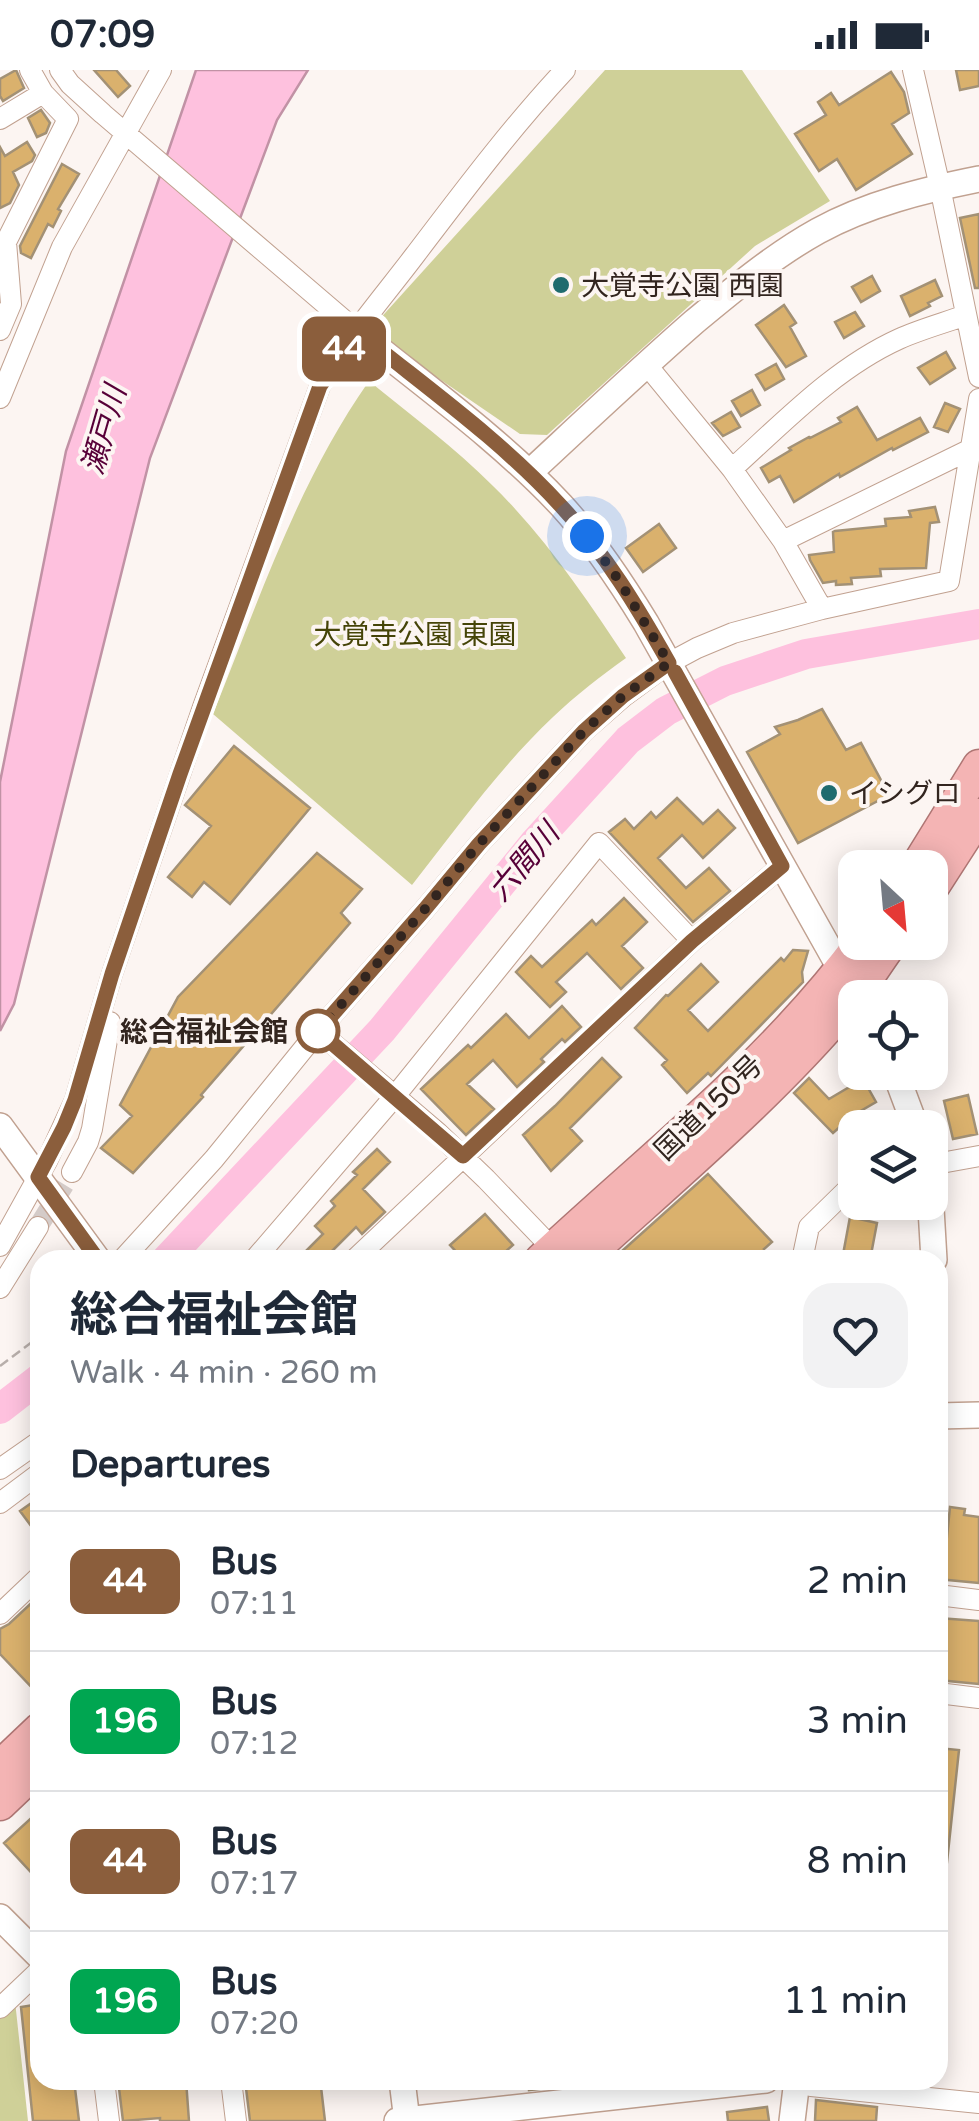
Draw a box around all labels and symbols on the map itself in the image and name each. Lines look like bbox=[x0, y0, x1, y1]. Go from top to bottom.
place label: 大覚寺公園 西園 bbox=[581, 269, 784, 303]
marker: 大覚寺公園 西園 bbox=[550, 274, 572, 296]
line badge: 44 bbox=[299, 316, 389, 382]
water label: 瀬戸川 bbox=[74, 379, 135, 478]
your location bbox=[562, 511, 612, 561]
park label: 大覚寺公園 東園 bbox=[313, 618, 517, 652]
place label: イシグロ bbox=[849, 777, 961, 811]
marker: イシグロ bbox=[818, 782, 840, 804]
water label: 六間川 bbox=[481, 814, 569, 909]
north arrow bbox=[838, 850, 948, 960]
marker: 総合福祉会館 bbox=[297, 1010, 339, 1052]
place label: 総合福祉会館 bbox=[120, 1015, 288, 1049]
street label: 国道150号 bbox=[648, 1048, 770, 1167]

